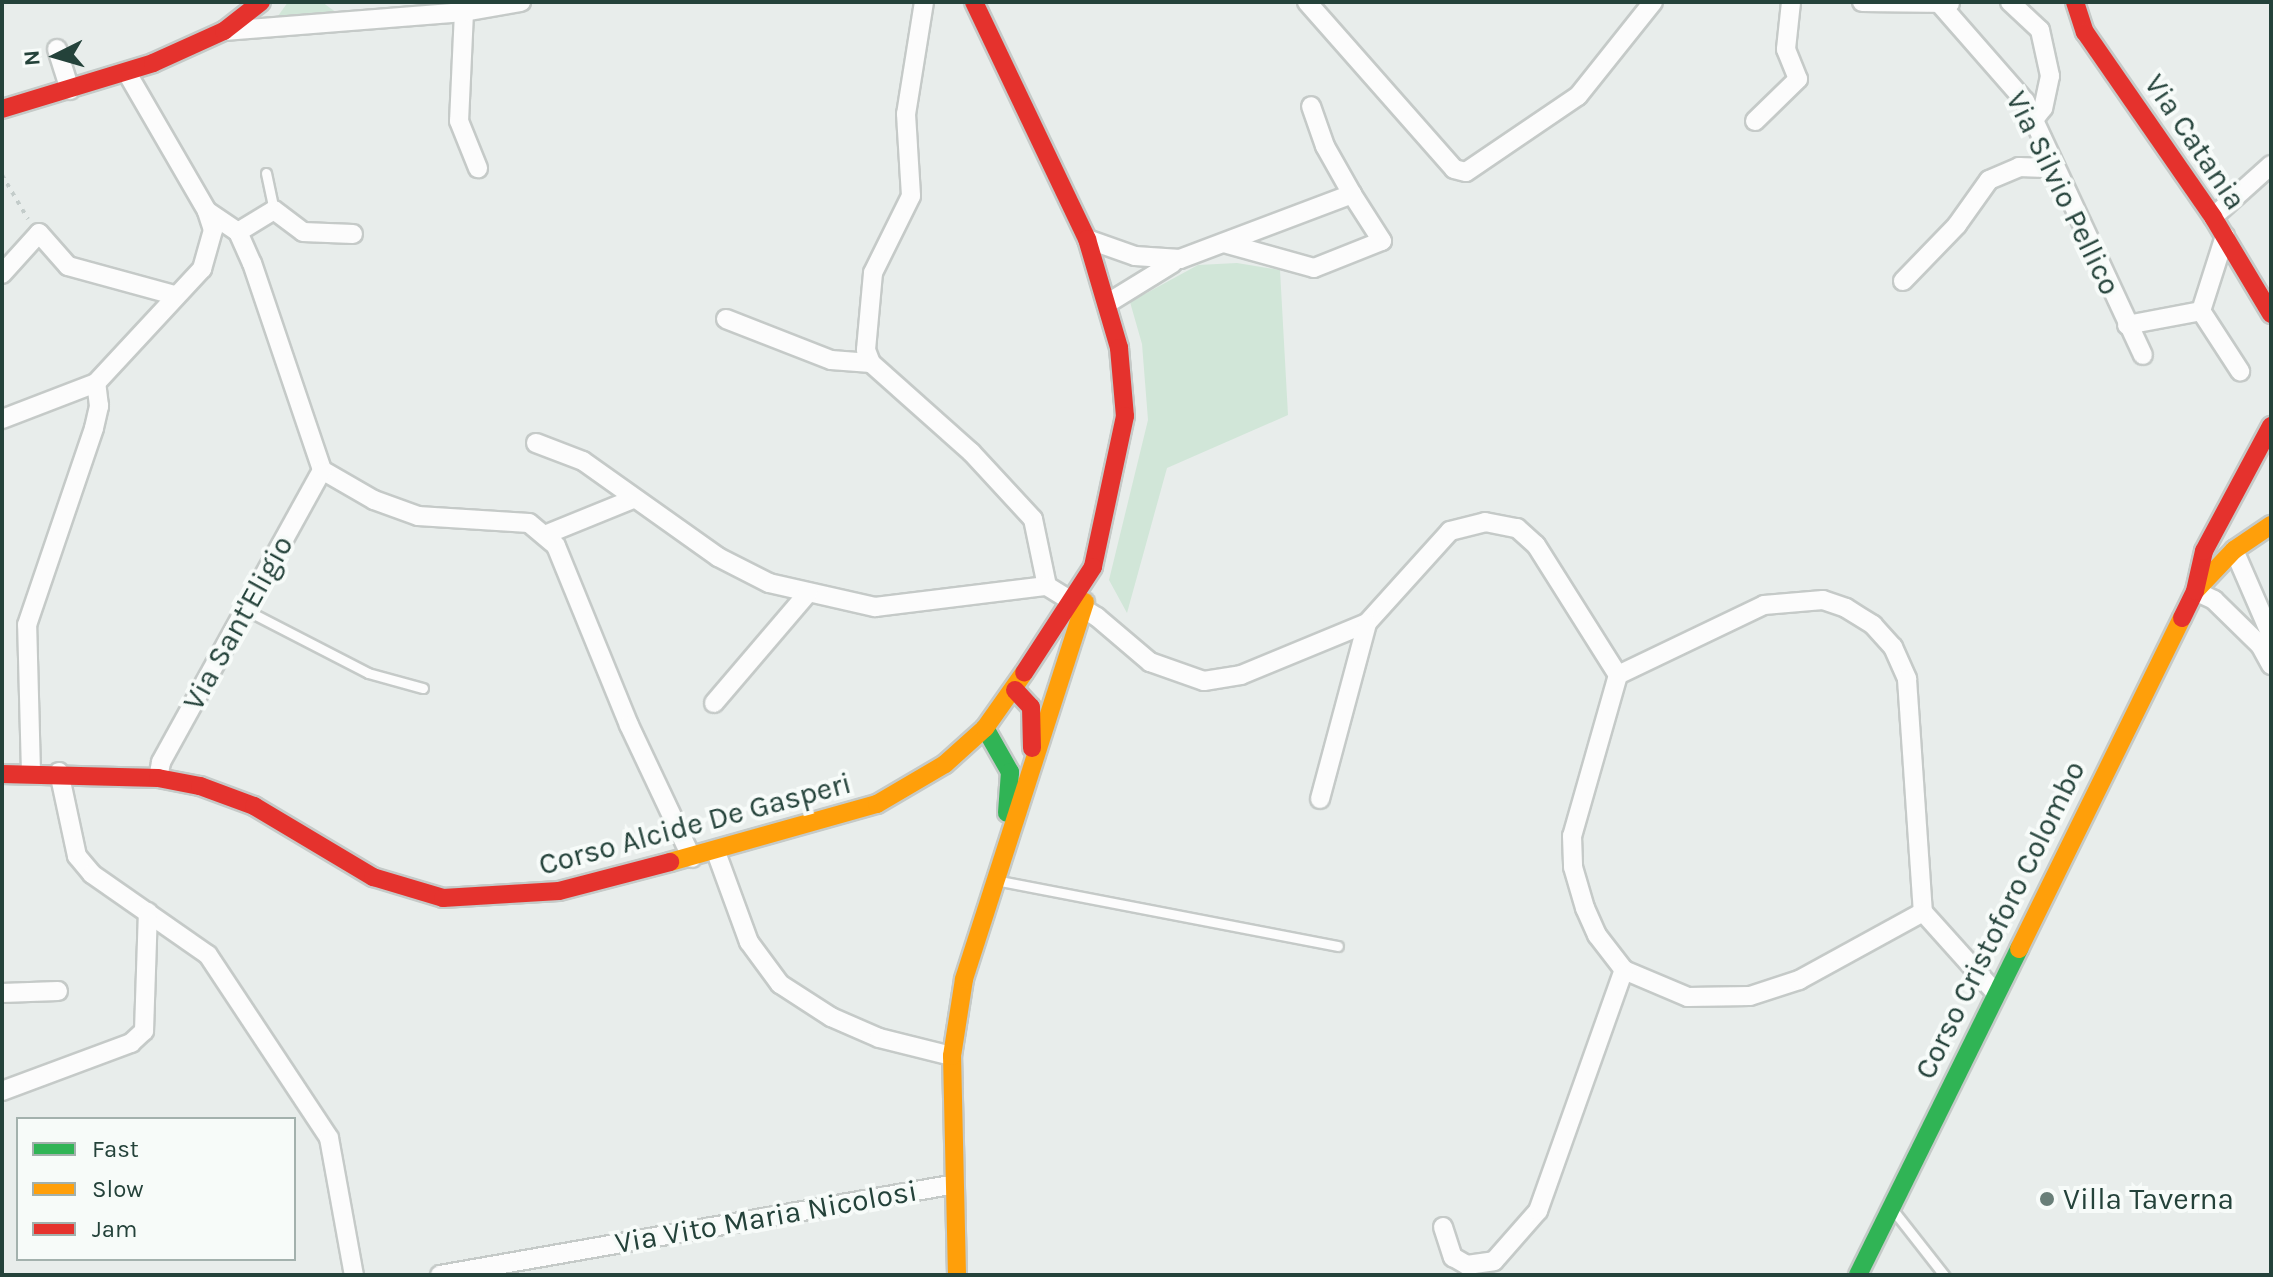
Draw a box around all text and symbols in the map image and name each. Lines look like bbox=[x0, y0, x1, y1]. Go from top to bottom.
north arrow bbox=[16, 16, 96, 96]
text: N bbox=[18, 49, 46, 67]
street label: Via Catania bbox=[2137, 67, 2253, 217]
street label: Via Silvio Pellico bbox=[1998, 85, 2128, 301]
street label: Via Sant'Eligio bbox=[175, 529, 301, 717]
street label: Corso Cristoforo Colombo bbox=[1907, 755, 2093, 1085]
street label: Corso Alcide De Gasperi bbox=[535, 765, 855, 883]
legend bbox=[16, 1117, 296, 1261]
text: Fast bbox=[92, 1135, 139, 1163]
street label: Via Vito Maria Nicolosi bbox=[612, 1173, 920, 1261]
text: Slow bbox=[92, 1175, 144, 1203]
place label: Villa Taverna bbox=[2063, 1181, 2234, 1217]
marker: Villa Taverna bbox=[2038, 1190, 2056, 1208]
text: Jam bbox=[92, 1215, 137, 1243]

